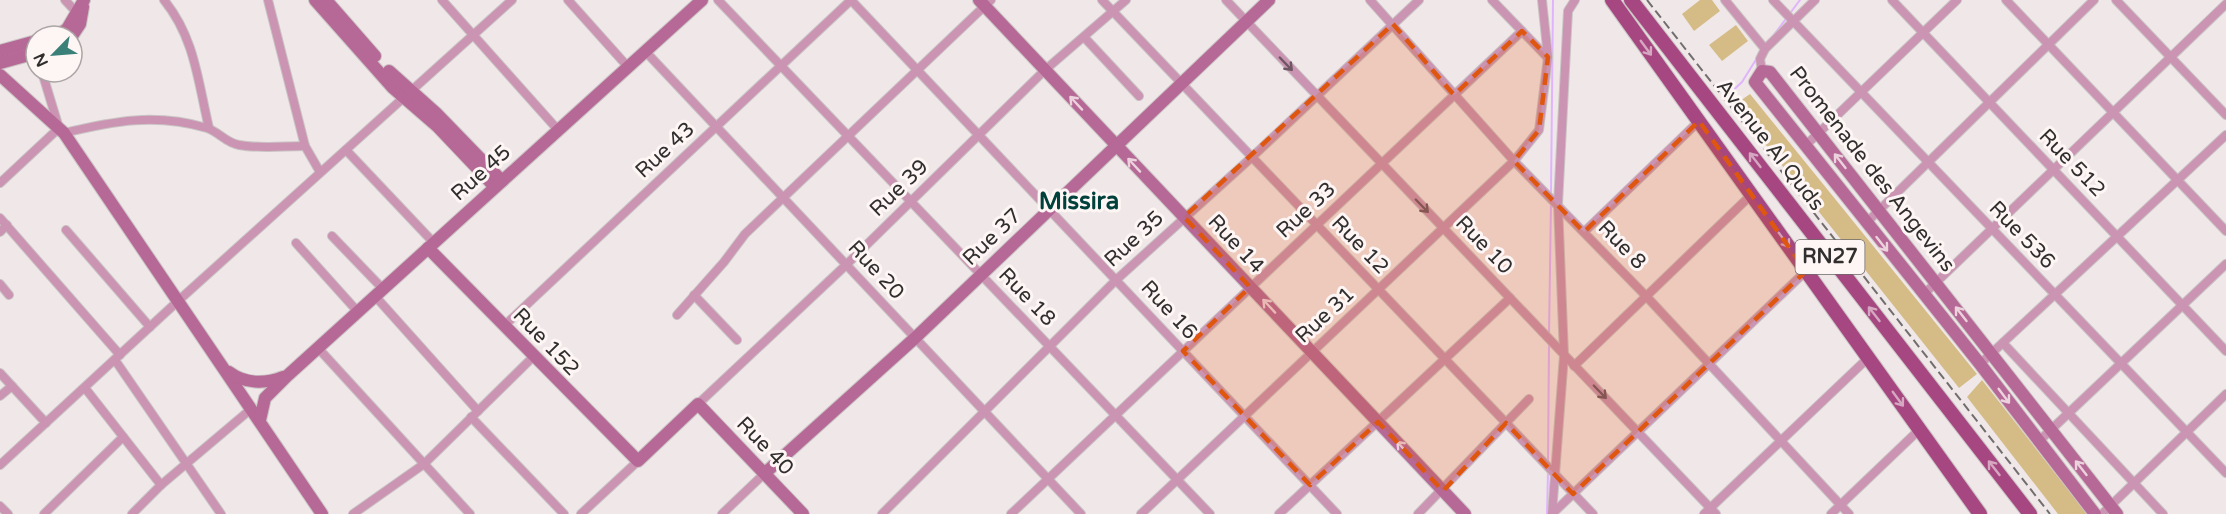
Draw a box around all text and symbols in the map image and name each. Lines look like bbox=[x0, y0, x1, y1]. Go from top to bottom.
north arrow bbox=[24, 24, 84, 84]
one-way arrow bbox=[1640, 39, 1652, 55]
text: N bbox=[30, 50, 53, 70]
one-way arrow bbox=[1279, 56, 1294, 71]
street label: Promenade des Angevins bbox=[1784, 61, 1960, 277]
street label: Avenue Al Quds bbox=[1711, 74, 1829, 216]
one-way arrow bbox=[1069, 96, 1084, 111]
street label: Rue 43 bbox=[630, 116, 700, 184]
street label: Rue 512 bbox=[2034, 124, 2110, 202]
street label: Rue 45 bbox=[446, 140, 516, 206]
one-way arrow bbox=[1748, 152, 1761, 168]
one-way arrow bbox=[1833, 153, 1846, 169]
street label: Rue 39 bbox=[865, 154, 933, 222]
one-way arrow bbox=[1127, 157, 1142, 172]
street label: Rue 33 bbox=[1271, 176, 1341, 244]
district label: Missira bbox=[1039, 187, 1119, 216]
street label: Rue 536 bbox=[1984, 196, 2060, 274]
one-way arrow bbox=[1415, 198, 1429, 213]
street label: Rue 37 bbox=[958, 203, 1026, 271]
street label: Rue 35 bbox=[1099, 205, 1169, 273]
street label: Rue 14 bbox=[1202, 209, 1270, 279]
street label: Rue 12 bbox=[1326, 211, 1394, 279]
street label: Rue 10 bbox=[1450, 211, 1518, 279]
street label: Rue 8 bbox=[1593, 215, 1651, 275]
one-way arrow bbox=[1778, 232, 1790, 248]
street label: Rue 20 bbox=[842, 235, 910, 305]
one-way arrow bbox=[1876, 236, 1889, 252]
road number: RN27 bbox=[1796, 240, 1864, 274]
street label: Rue 18 bbox=[993, 263, 1061, 331]
street label: Rue 16 bbox=[1135, 275, 1203, 345]
street label: Rue 31 bbox=[1290, 281, 1360, 349]
one-way arrow bbox=[1261, 299, 1276, 314]
street label: Rue 152 bbox=[508, 303, 584, 381]
one-way arrow bbox=[1868, 306, 1881, 322]
one-way arrow bbox=[1954, 306, 1967, 322]
one-way arrow bbox=[1593, 385, 1607, 400]
one-way arrow bbox=[1997, 388, 2010, 404]
one-way arrow bbox=[1891, 390, 1904, 406]
street label: Rue 40 bbox=[731, 412, 799, 480]
one-way arrow bbox=[1396, 441, 1410, 456]
one-way arrow bbox=[1988, 460, 2000, 476]
one-way arrow bbox=[2074, 460, 2087, 476]

